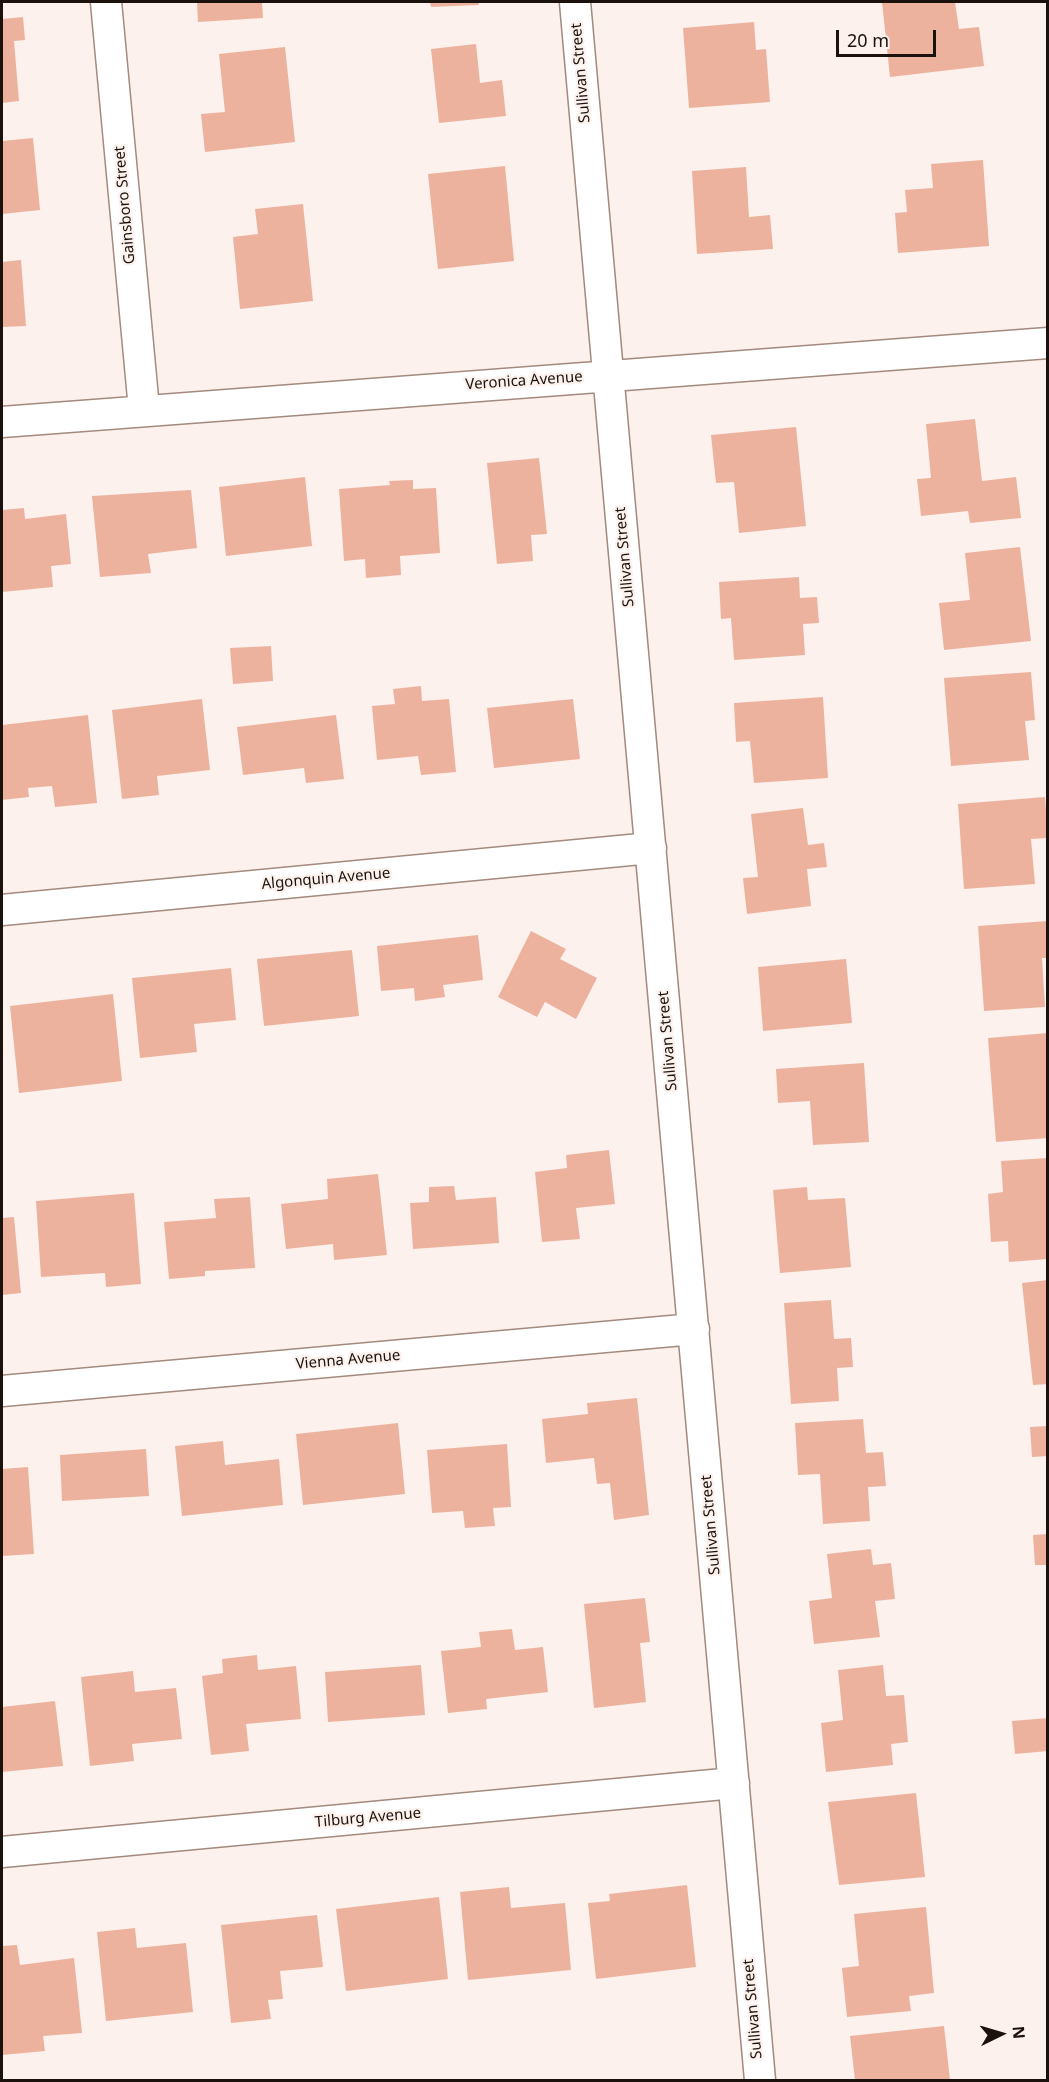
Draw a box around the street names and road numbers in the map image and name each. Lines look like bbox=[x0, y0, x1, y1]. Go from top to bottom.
street label: Sullivan Street bbox=[568, 22, 594, 124]
street label: Gainsboro Street bbox=[111, 145, 139, 265]
street label: Veronica Avenue bbox=[465, 368, 583, 394]
street label: Sullivan Street bbox=[612, 506, 638, 608]
street label: Algonquin Avenue bbox=[261, 864, 391, 894]
street label: Sullivan Street bbox=[655, 990, 681, 1092]
street label: Vienna Avenue bbox=[295, 1346, 401, 1374]
street label: Sullivan Street bbox=[698, 1474, 724, 1576]
street label: Tilburg Avenue bbox=[314, 1804, 422, 1832]
street label: Sullivan Street bbox=[740, 1958, 766, 2060]

